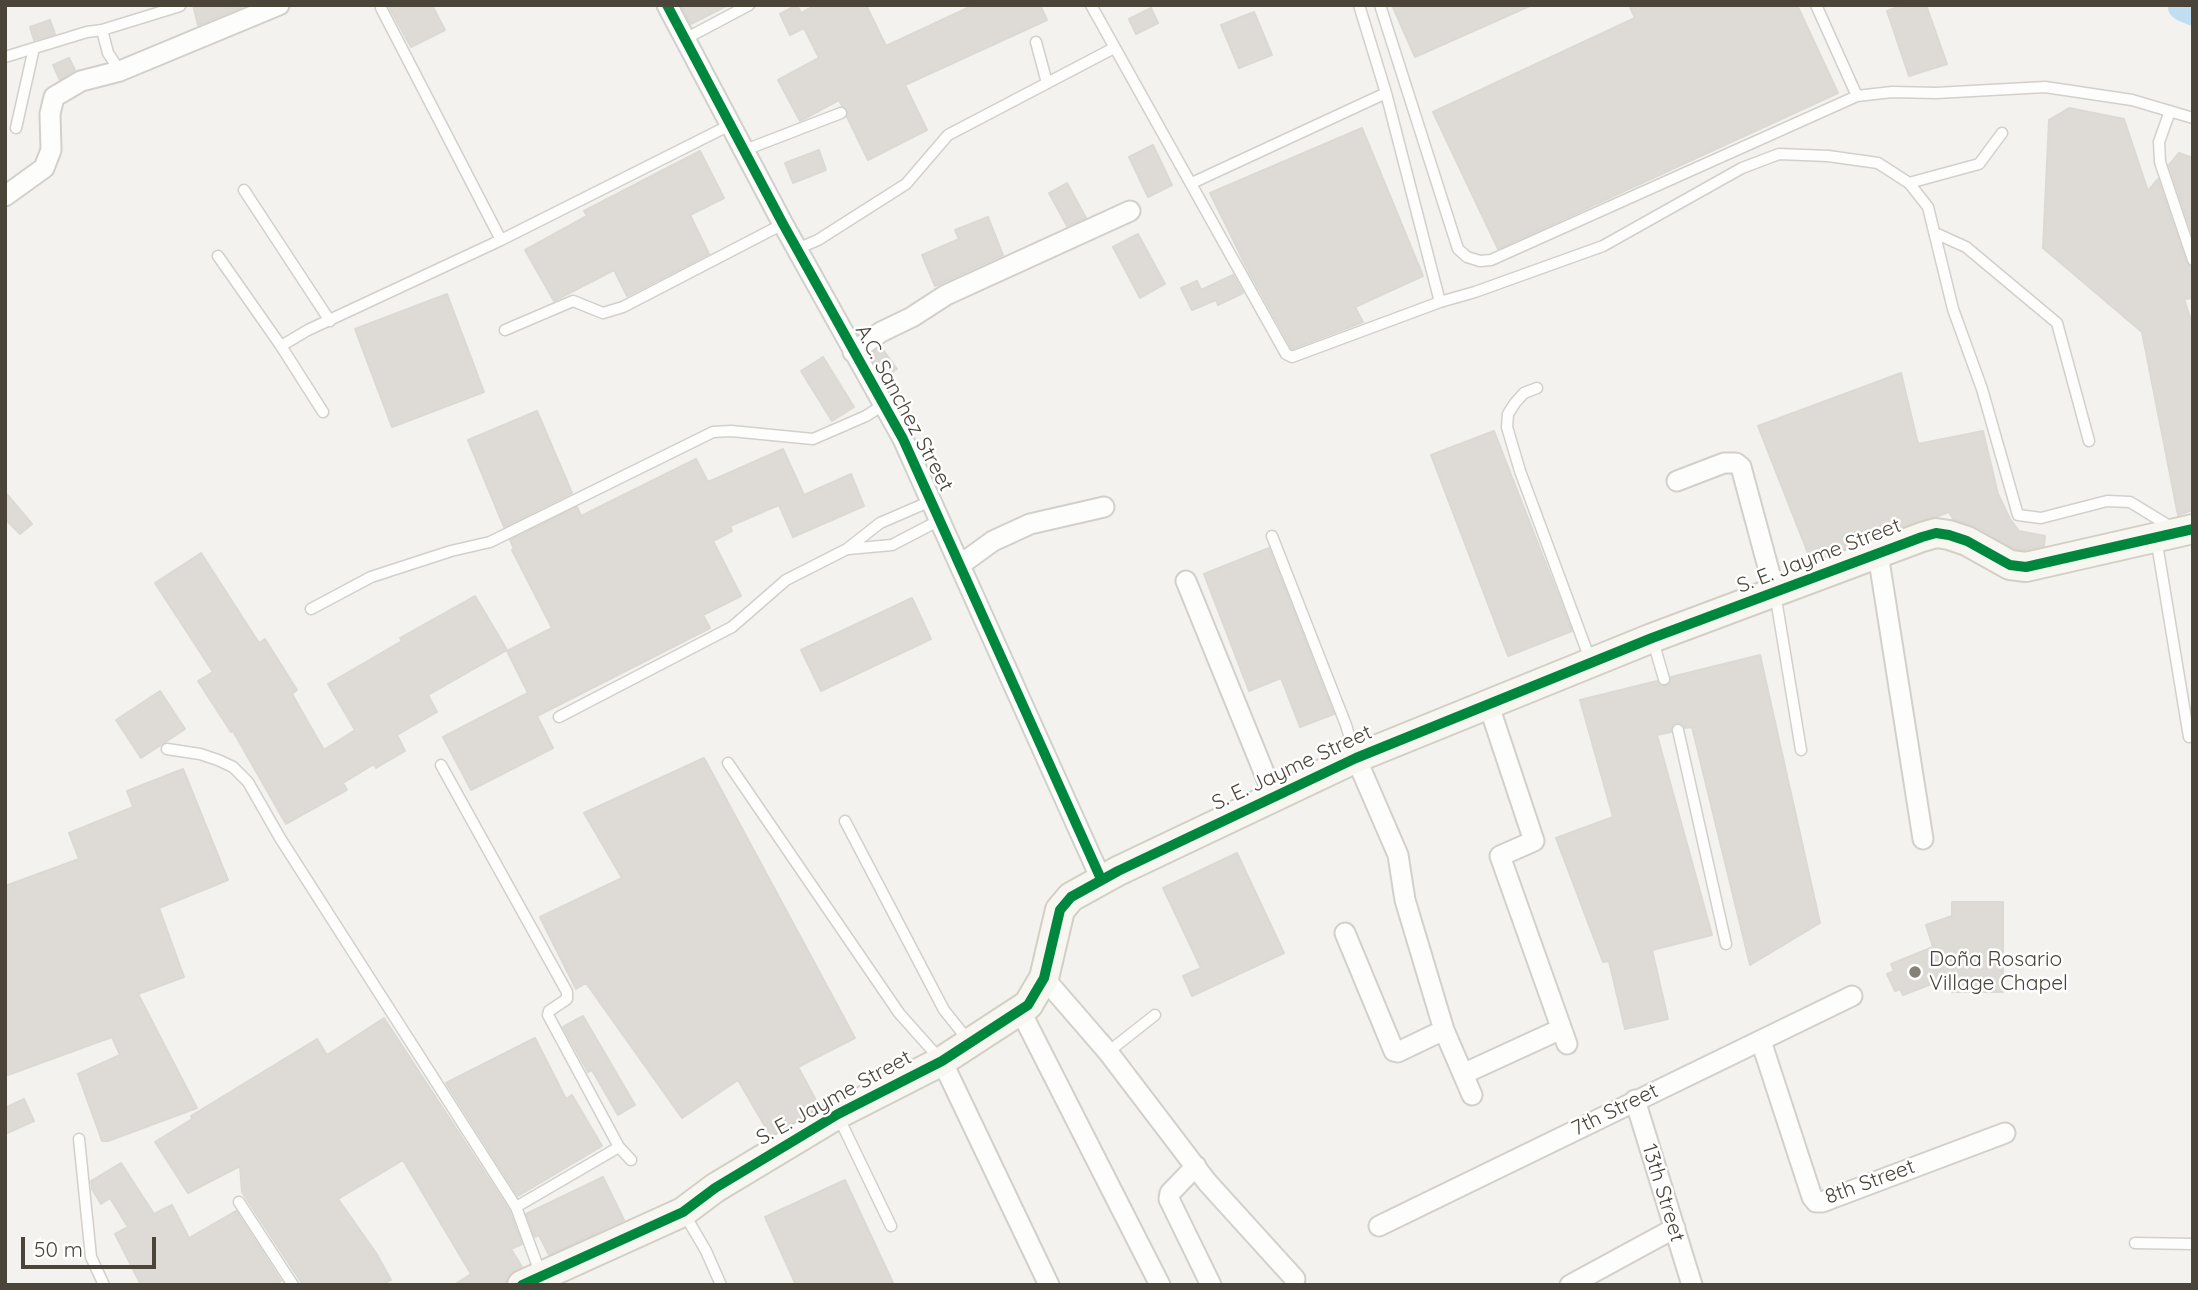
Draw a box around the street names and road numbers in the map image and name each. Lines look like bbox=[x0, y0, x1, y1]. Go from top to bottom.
street label: A.C. Sanchez Street bbox=[849, 320, 959, 496]
street label: S. E. Jayme Street bbox=[1733, 513, 1905, 599]
street label: S. E. Jayme Street bbox=[1208, 720, 1376, 816]
street label: S. E. Jayme Street bbox=[752, 1045, 916, 1151]
street label: 7th Street bbox=[1568, 1078, 1662, 1142]
street label: 13th Street bbox=[1636, 1141, 1690, 1245]
street label: 8th Street bbox=[1822, 1154, 1918, 1210]

